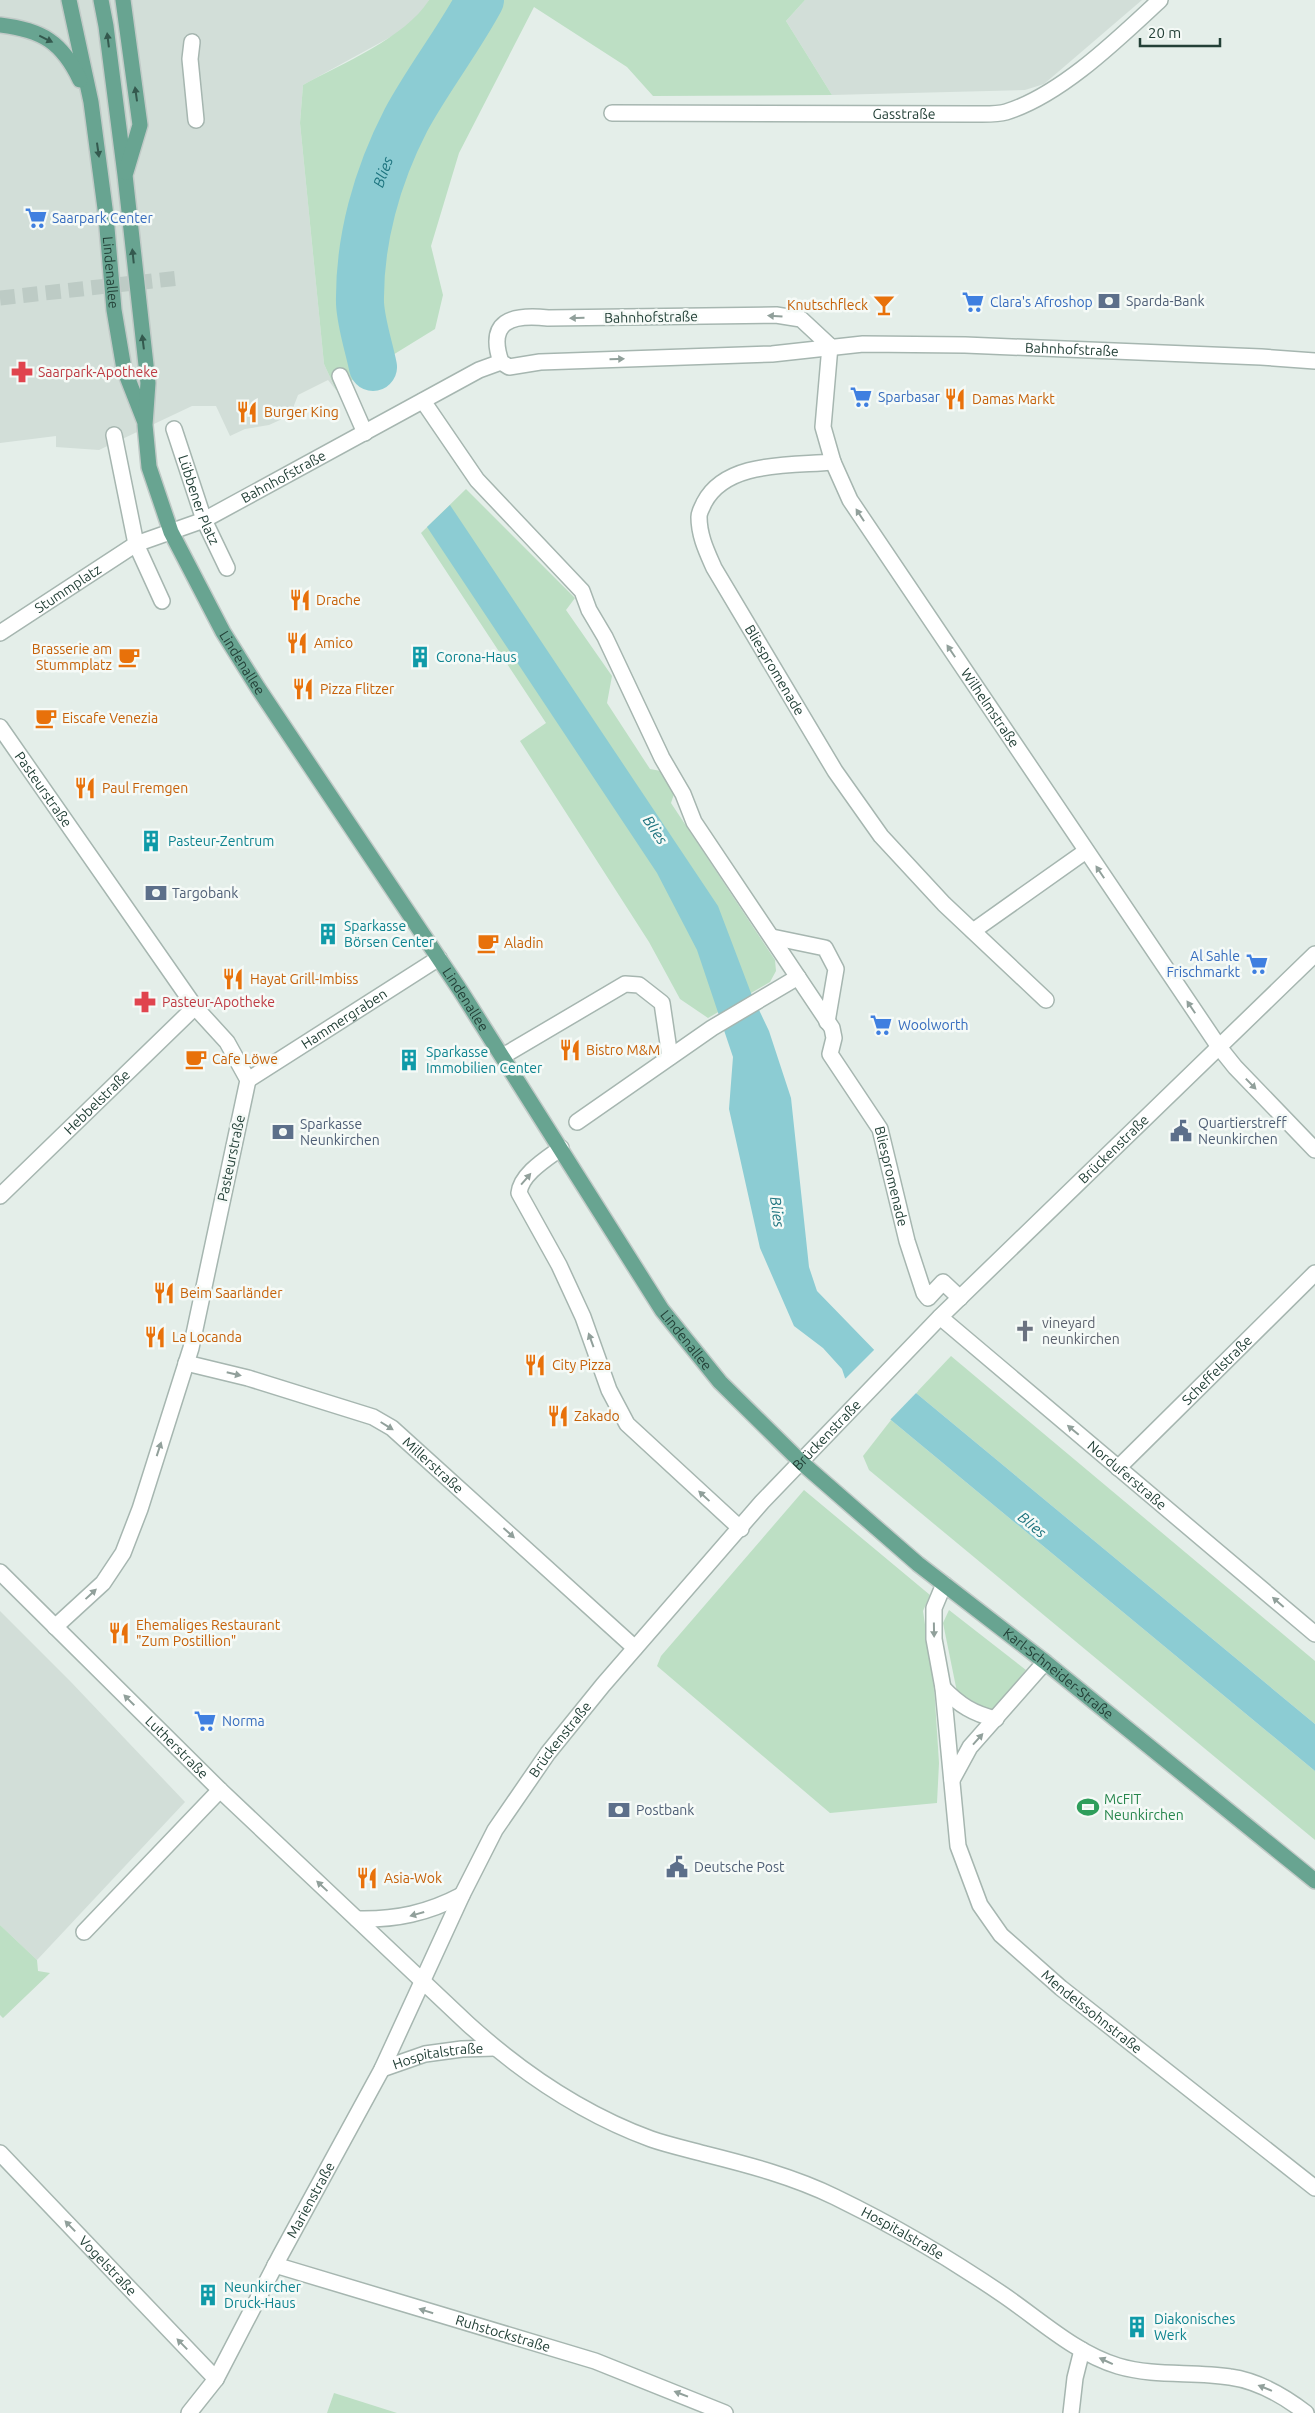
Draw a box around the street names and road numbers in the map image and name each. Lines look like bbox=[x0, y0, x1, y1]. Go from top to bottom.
street label: Gasstraße bbox=[873, 106, 935, 122]
street label: Lindenallee bbox=[100, 236, 122, 309]
street label: Bahnhofstraße bbox=[604, 308, 698, 326]
street label: Bahnhofstraße bbox=[1025, 339, 1119, 359]
street label: Bahnhofstraße bbox=[238, 447, 328, 506]
street label: Lübbener Platz bbox=[175, 453, 223, 547]
street label: Stummplatz bbox=[32, 561, 104, 616]
street label: Bliespromenade bbox=[742, 622, 808, 718]
street label: Lindenallee bbox=[216, 628, 268, 698]
street label: Wilhelmstraße bbox=[958, 665, 1023, 750]
street label: Pasteurstraße bbox=[12, 749, 75, 830]
street label: Lindenallee bbox=[439, 965, 492, 1034]
street label: Hammergraben bbox=[298, 985, 390, 1052]
street label: Hebbelstraße bbox=[61, 1067, 133, 1138]
street label: Brückenstraße bbox=[1075, 1111, 1152, 1187]
street label: Pasteurstraße bbox=[214, 1113, 248, 1203]
street label: Bliespromenade bbox=[872, 1125, 911, 1228]
street label: Lindenallee bbox=[657, 1307, 715, 1373]
street label: Scheffelstraße bbox=[1178, 1332, 1255, 1408]
street label: Brückenstraße bbox=[789, 1396, 864, 1473]
street label: Millerstraße bbox=[399, 1434, 467, 1497]
street label: Norduferstraße bbox=[1084, 1437, 1170, 1513]
street label: Karl-Schneider-Straße bbox=[1000, 1625, 1117, 1722]
street label: Brückenstraße bbox=[526, 1698, 594, 1780]
street label: Lutherstraße bbox=[142, 1713, 212, 1782]
street label: Mendelssohnstraße bbox=[1038, 1967, 1145, 2057]
street label: Hospitalstraße bbox=[391, 2040, 484, 2073]
street label: Marienstraße bbox=[283, 2159, 338, 2241]
street label: Hospitalstraße bbox=[859, 2204, 947, 2263]
street label: Vogelstraße bbox=[76, 2233, 140, 2299]
street label: Ruhstockstraße bbox=[454, 2312, 552, 2355]

